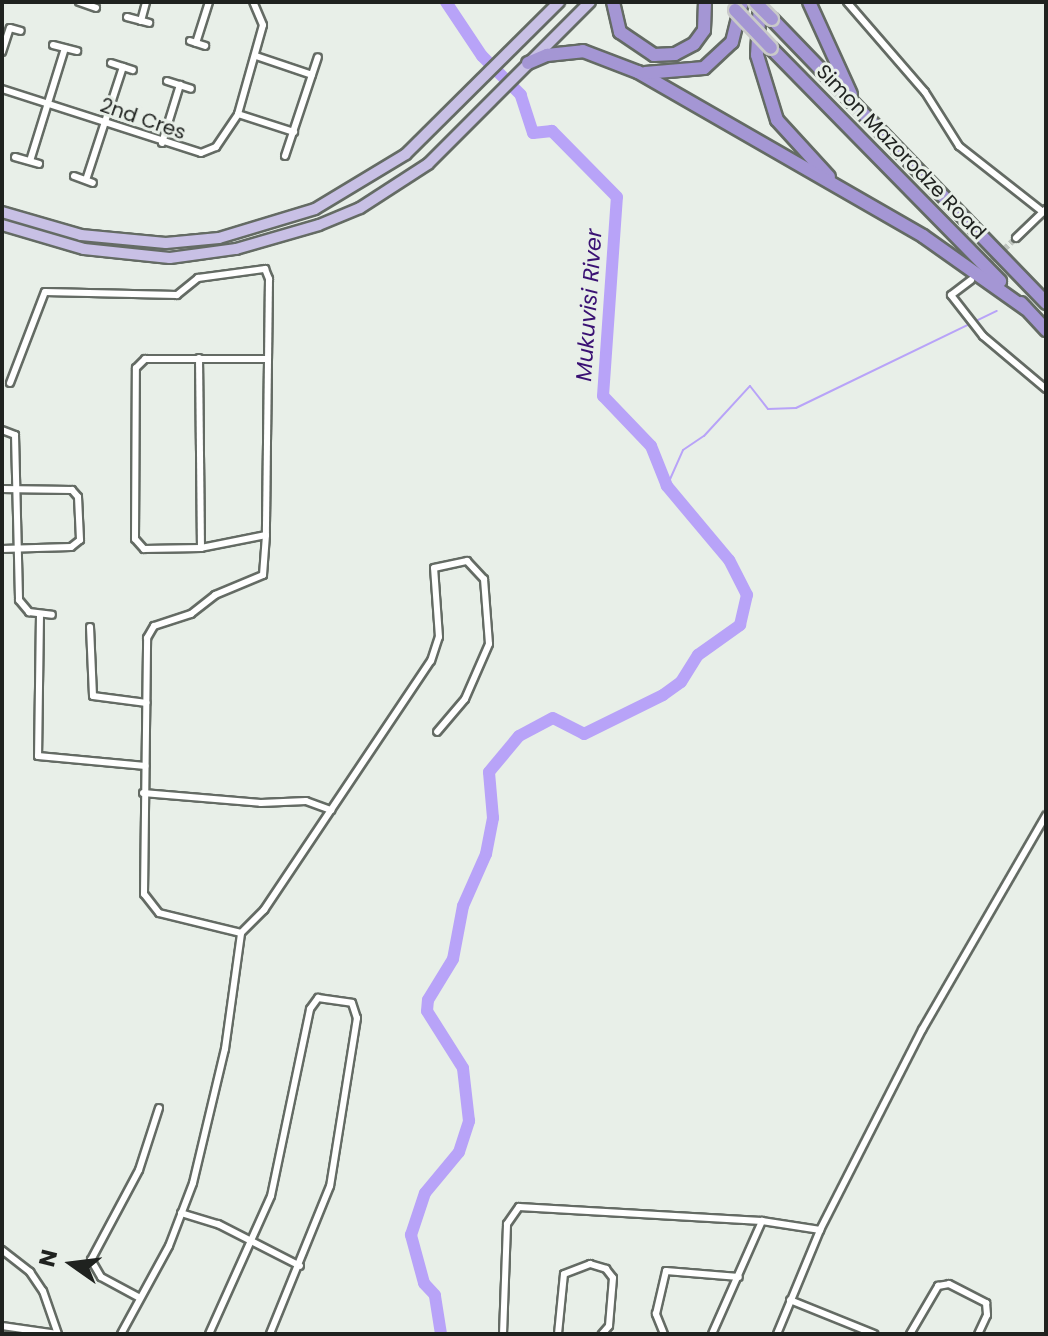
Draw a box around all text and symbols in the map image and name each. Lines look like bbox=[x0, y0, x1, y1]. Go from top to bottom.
street label: Simon Mazorodze Road bbox=[811, 60, 991, 244]
street label: 2nd Cres bbox=[97, 93, 189, 145]
water label: Mukuvisi River bbox=[571, 228, 607, 382]
north arrow bbox=[32, 1224, 112, 1304]
text: N bbox=[31, 1246, 65, 1270]

